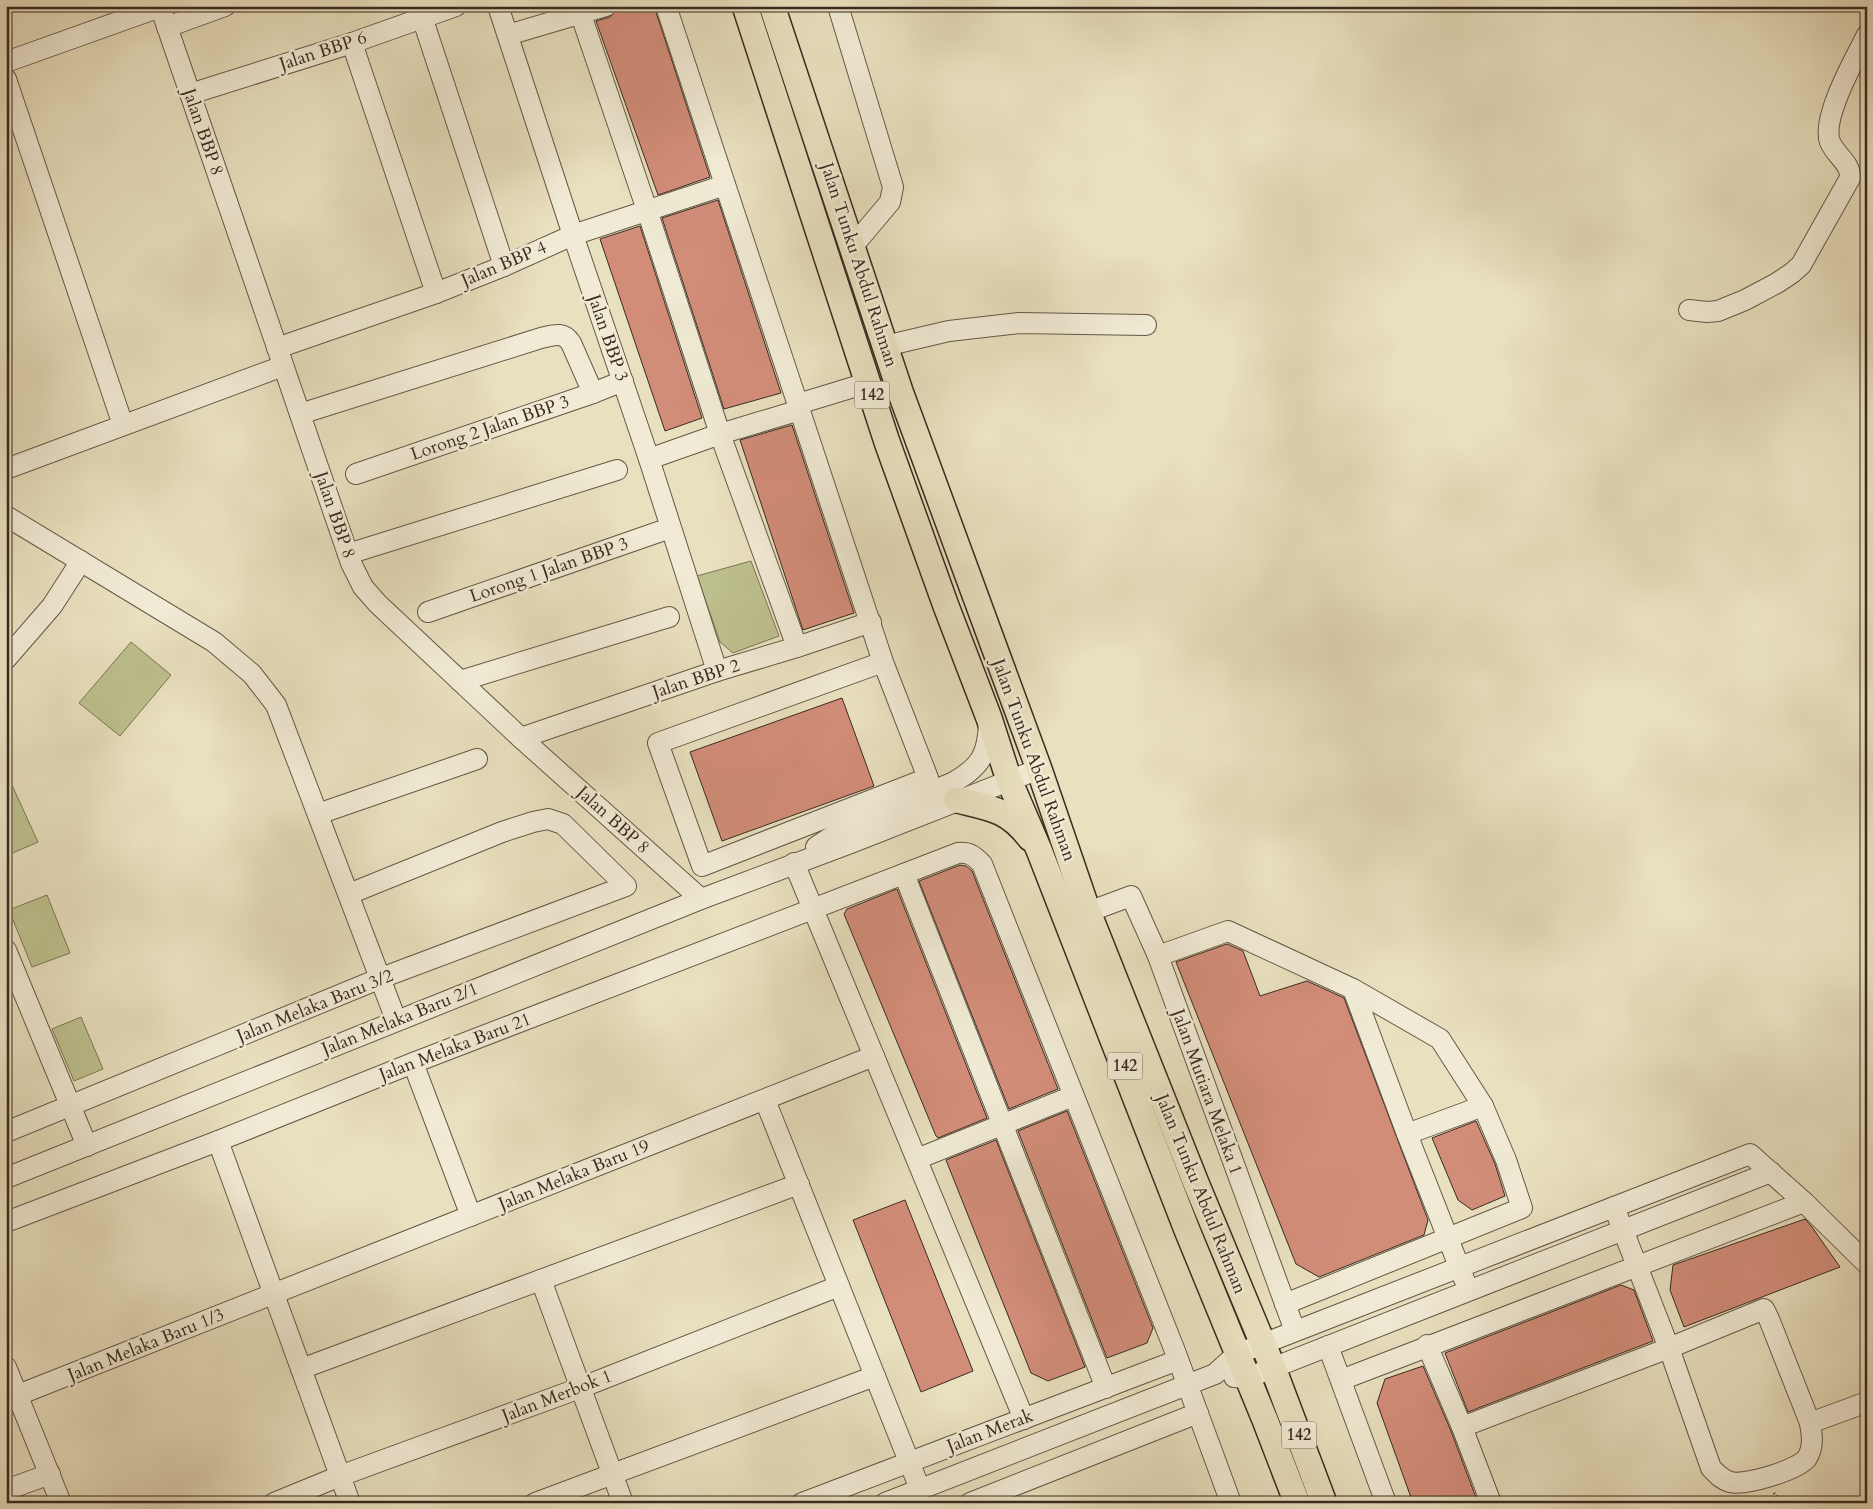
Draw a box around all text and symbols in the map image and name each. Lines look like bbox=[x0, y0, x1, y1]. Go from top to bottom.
street label: Jalan BBP 6 bbox=[273, 25, 370, 78]
street label: Jalan BBP 8 bbox=[175, 82, 230, 179]
street label: Jalan Tunku Abdul Rahman bbox=[813, 157, 904, 371]
street label: Jalan BBP 4 bbox=[455, 235, 551, 294]
street label: Jalan BBP 3 bbox=[580, 288, 635, 385]
road number: 142 bbox=[854, 382, 890, 408]
street label: Lorong 2 Jalan BBP 3 bbox=[407, 389, 573, 467]
street label: Jalan BBP 8 bbox=[307, 465, 362, 562]
street label: Lorong 1 Jalan BBP 3 bbox=[466, 531, 632, 609]
street label: Jalan BBP 2 bbox=[646, 653, 743, 706]
street label: Jalan Tunku Abdul Rahman bbox=[985, 653, 1083, 865]
street label: Jalan BBP 8 bbox=[569, 778, 655, 860]
street label: Jalan Melaka Baru 3/2 bbox=[230, 963, 397, 1050]
street label: Jalan Melaka Baru 2/1 bbox=[315, 976, 482, 1063]
street label: Jalan Mutiara Melaka 1 bbox=[1164, 1003, 1249, 1178]
street label: Jalan Melaka Baru 21 bbox=[373, 1007, 535, 1089]
road number: 142 bbox=[1108, 1052, 1142, 1080]
street label: Jalan Tunku Abdul Rahman bbox=[1148, 1087, 1253, 1298]
street label: Jalan Melaka Baru 19 bbox=[492, 1133, 653, 1218]
street label: Jalan Melaka Baru 1/3 bbox=[61, 1302, 228, 1389]
street label: Jalan Merbok 1 bbox=[496, 1364, 616, 1430]
street label: Jalan Merak bbox=[941, 1403, 1037, 1460]
road number: 142 bbox=[1282, 1422, 1316, 1448]

